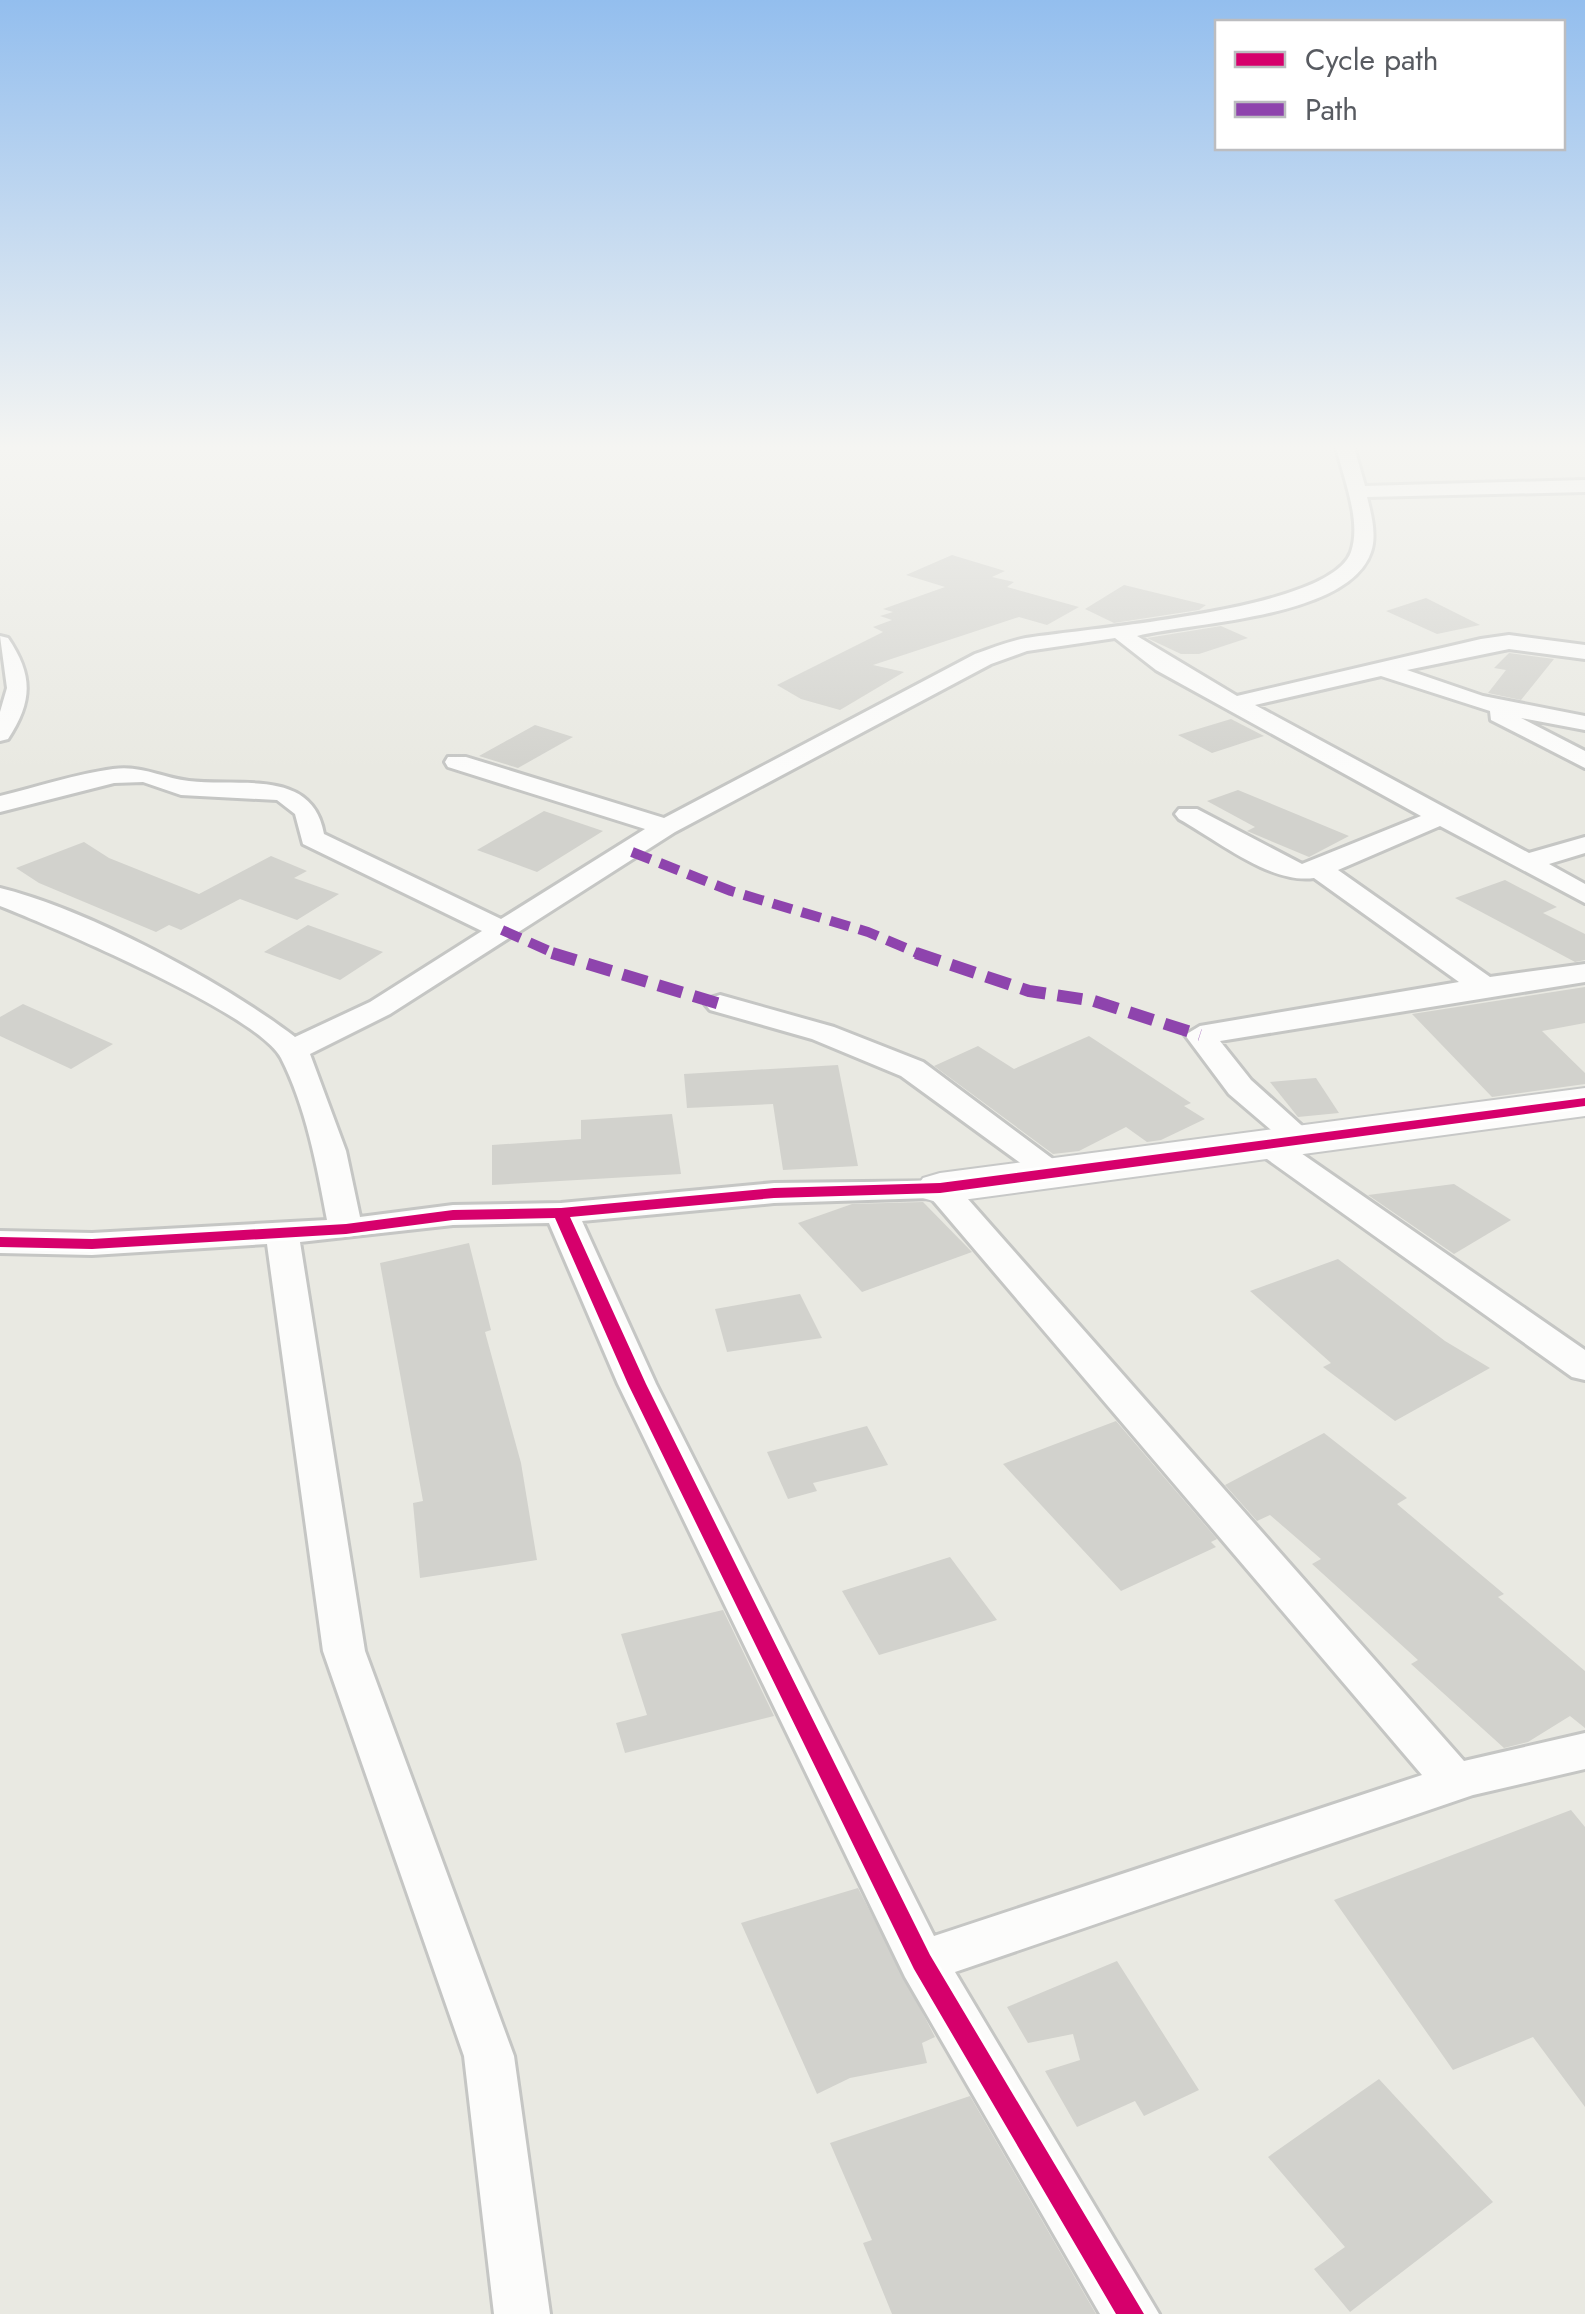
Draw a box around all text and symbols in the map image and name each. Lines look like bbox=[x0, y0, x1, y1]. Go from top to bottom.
legend bbox=[1215, 20, 1565, 150]
text: Cycle path bbox=[1305, 38, 1438, 81]
text: Path bbox=[1305, 88, 1358, 131]

